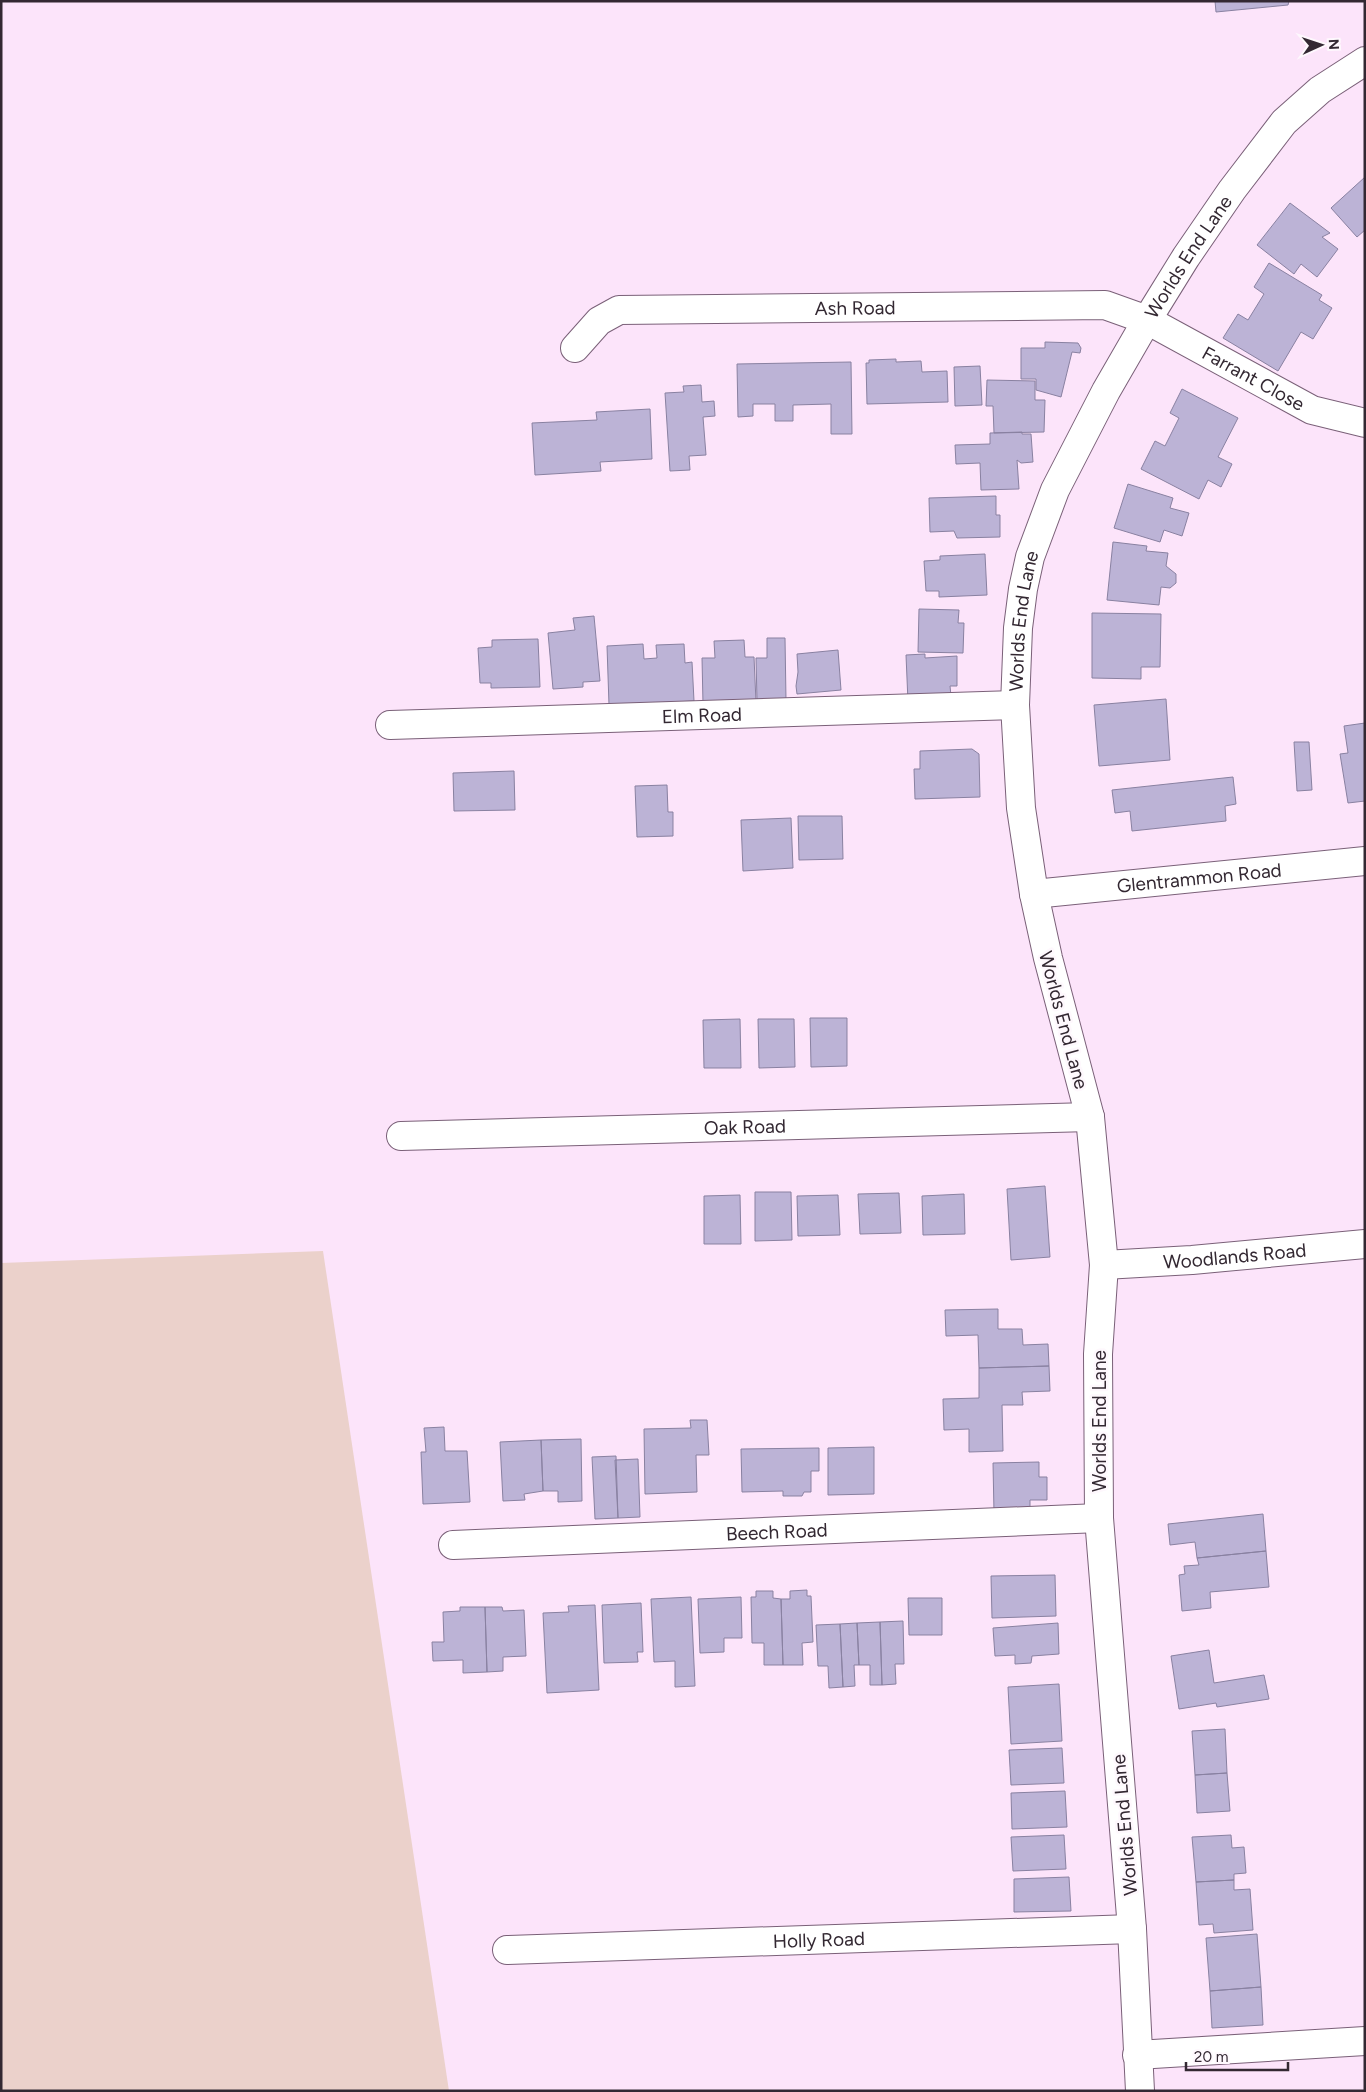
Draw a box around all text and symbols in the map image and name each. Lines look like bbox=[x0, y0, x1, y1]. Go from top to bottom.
north arrow bbox=[1296, 20, 1346, 70]
text: N bbox=[1325, 38, 1342, 50]
street label: Worlds End Lane bbox=[1140, 191, 1237, 323]
street label: Ash Road bbox=[815, 296, 896, 320]
street label: Farrant Close bbox=[1198, 341, 1309, 416]
street label: Worlds End Lane bbox=[1005, 547, 1043, 692]
street label: Elm Road bbox=[661, 703, 742, 728]
street label: Glentrammon Road bbox=[1116, 858, 1283, 898]
street label: Worlds End Lane bbox=[1034, 949, 1093, 1092]
street label: Oak Road bbox=[704, 1114, 786, 1140]
street label: Woodlands Road bbox=[1162, 1238, 1307, 1274]
street label: Worlds End Lane bbox=[1088, 1350, 1111, 1492]
street label: Beech Road bbox=[725, 1518, 828, 1546]
street label: Worlds End Lane bbox=[1107, 1753, 1142, 1897]
street label: Holly Road bbox=[772, 1927, 865, 1953]
scale bar bbox=[1186, 2040, 1288, 2072]
text: 20 m bbox=[1194, 2048, 1228, 2066]

